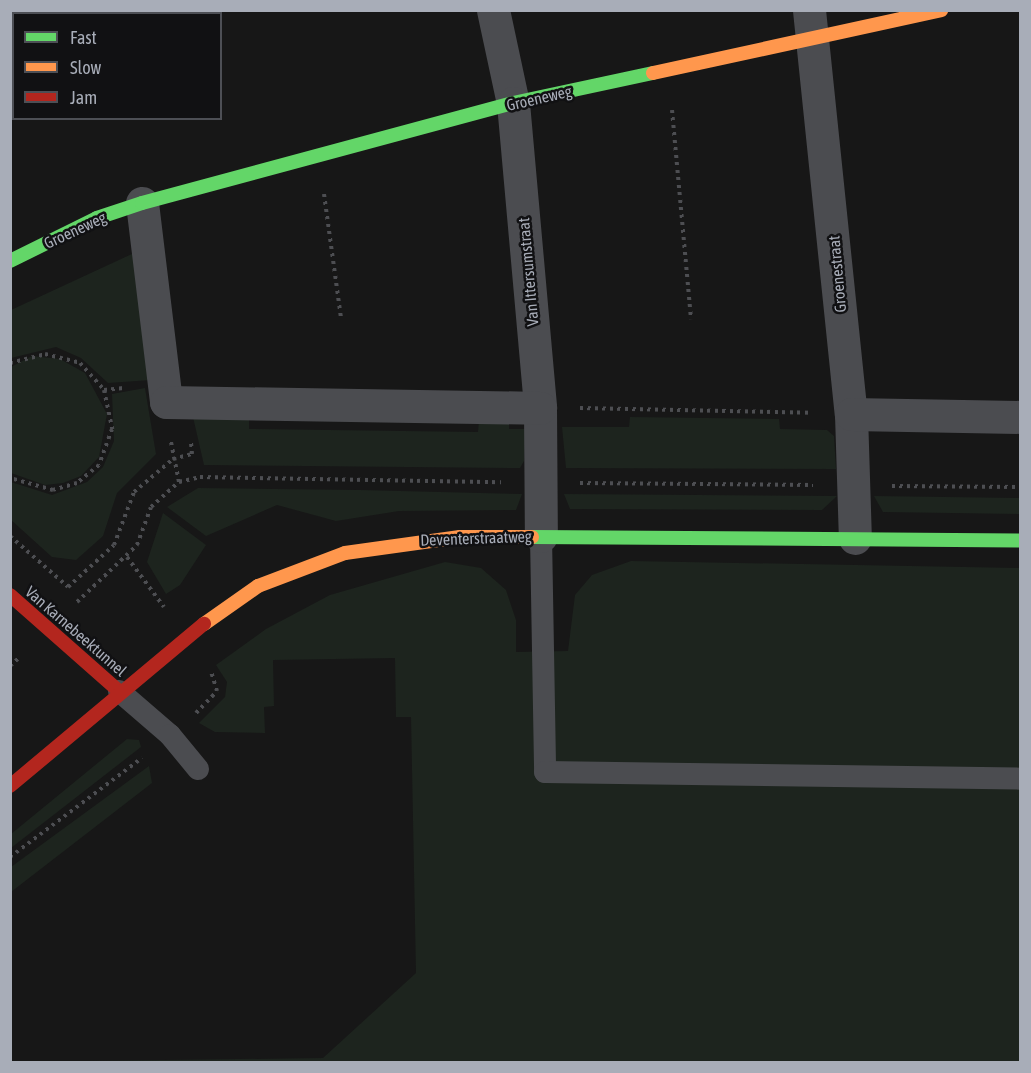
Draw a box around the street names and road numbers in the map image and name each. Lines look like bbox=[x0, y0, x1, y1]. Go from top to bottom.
street label: Groeneweg bbox=[504, 81, 574, 115]
street label: Groeneweg bbox=[41, 207, 109, 253]
street label: Van Ittersumstraat bbox=[514, 217, 542, 327]
street label: Groenestraat bbox=[824, 235, 850, 313]
street label: Deventerstraatweg bbox=[420, 526, 532, 550]
street label: Van Karnebeektunnel bbox=[21, 582, 131, 680]

